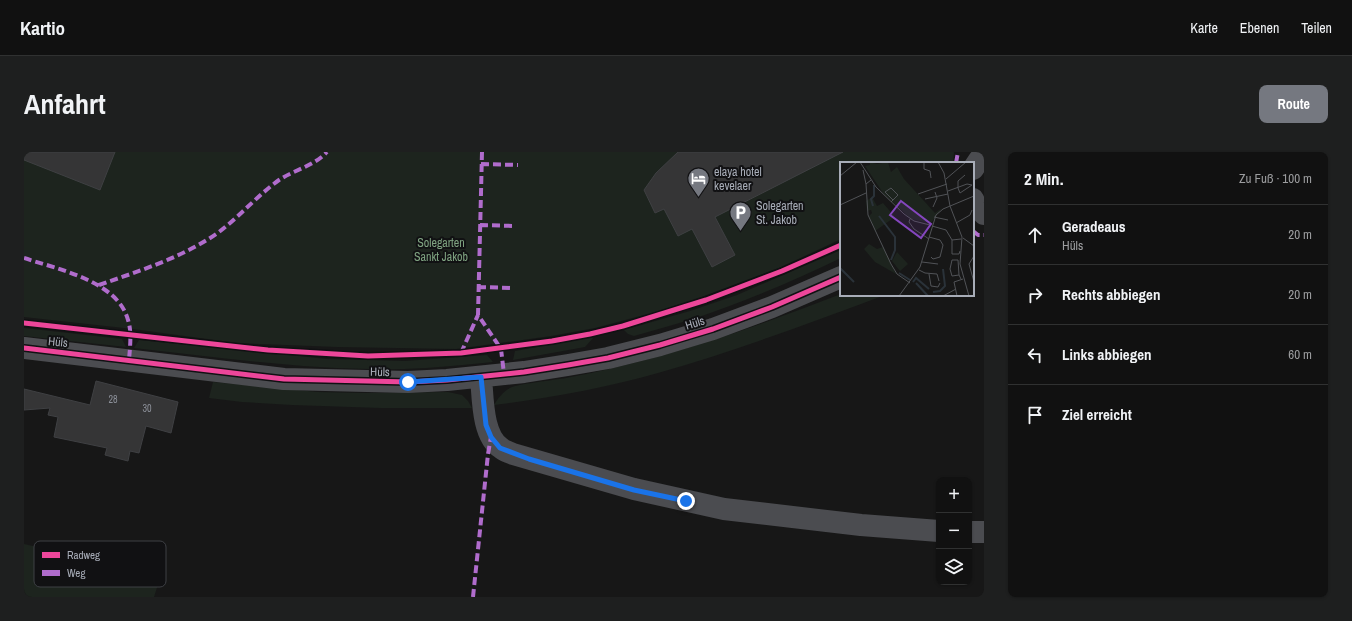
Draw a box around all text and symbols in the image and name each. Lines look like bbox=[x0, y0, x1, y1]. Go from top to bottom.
text: Kartio bbox=[20, 15, 65, 41]
text: Karte bbox=[1190, 19, 1218, 37]
text: Ebenen bbox=[1240, 19, 1279, 37]
text: Teilen bbox=[1301, 19, 1332, 37]
text: Anfahrt bbox=[24, 85, 106, 123]
button: Route bbox=[1259, 85, 1328, 123]
inset map bbox=[840, 162, 974, 296]
place label: elaya hotel kevelaer bbox=[714, 164, 762, 194]
hotel icon: elaya hotel kevelaer bbox=[686, 166, 712, 199]
text: 2 Min. bbox=[1024, 167, 1064, 190]
text: Zu Fuß · 100 m bbox=[1239, 170, 1312, 187]
place label: Solegarten St. Jakob bbox=[756, 198, 804, 228]
parking icon: Solegarten St. Jakob bbox=[727, 200, 753, 233]
text: Geradeaus bbox=[1062, 216, 1126, 237]
icon: ahead bbox=[1024, 224, 1046, 246]
text: 20 m bbox=[1288, 226, 1312, 243]
park label: Solegarten Sankt Jakob bbox=[414, 235, 468, 265]
text: Hüls bbox=[1062, 237, 1083, 254]
icon: right bbox=[1024, 284, 1046, 306]
text: Rechts abbiegen bbox=[1062, 284, 1160, 305]
text: 20 m bbox=[1288, 286, 1312, 303]
street label: Hüls bbox=[683, 312, 707, 334]
street label: Hüls bbox=[47, 333, 69, 351]
icon: left bbox=[1024, 344, 1046, 366]
text: Links abbiegen bbox=[1062, 344, 1152, 365]
text: 60 m bbox=[1288, 346, 1312, 363]
street label: Hüls bbox=[370, 364, 390, 380]
route start bbox=[399, 373, 417, 391]
house number: 28 bbox=[108, 393, 118, 406]
house number: 30 bbox=[142, 402, 152, 415]
icon: arrive bbox=[1024, 404, 1046, 426]
text: Ziel erreicht bbox=[1062, 404, 1132, 425]
map controls bbox=[936, 477, 972, 585]
button: + bbox=[936, 477, 972, 513]
route end bbox=[677, 492, 695, 510]
button: − bbox=[936, 513, 972, 549]
legend bbox=[34, 541, 166, 587]
text: Radweg bbox=[67, 548, 100, 562]
button: layers bbox=[936, 549, 972, 585]
text: Weg bbox=[67, 566, 85, 580]

